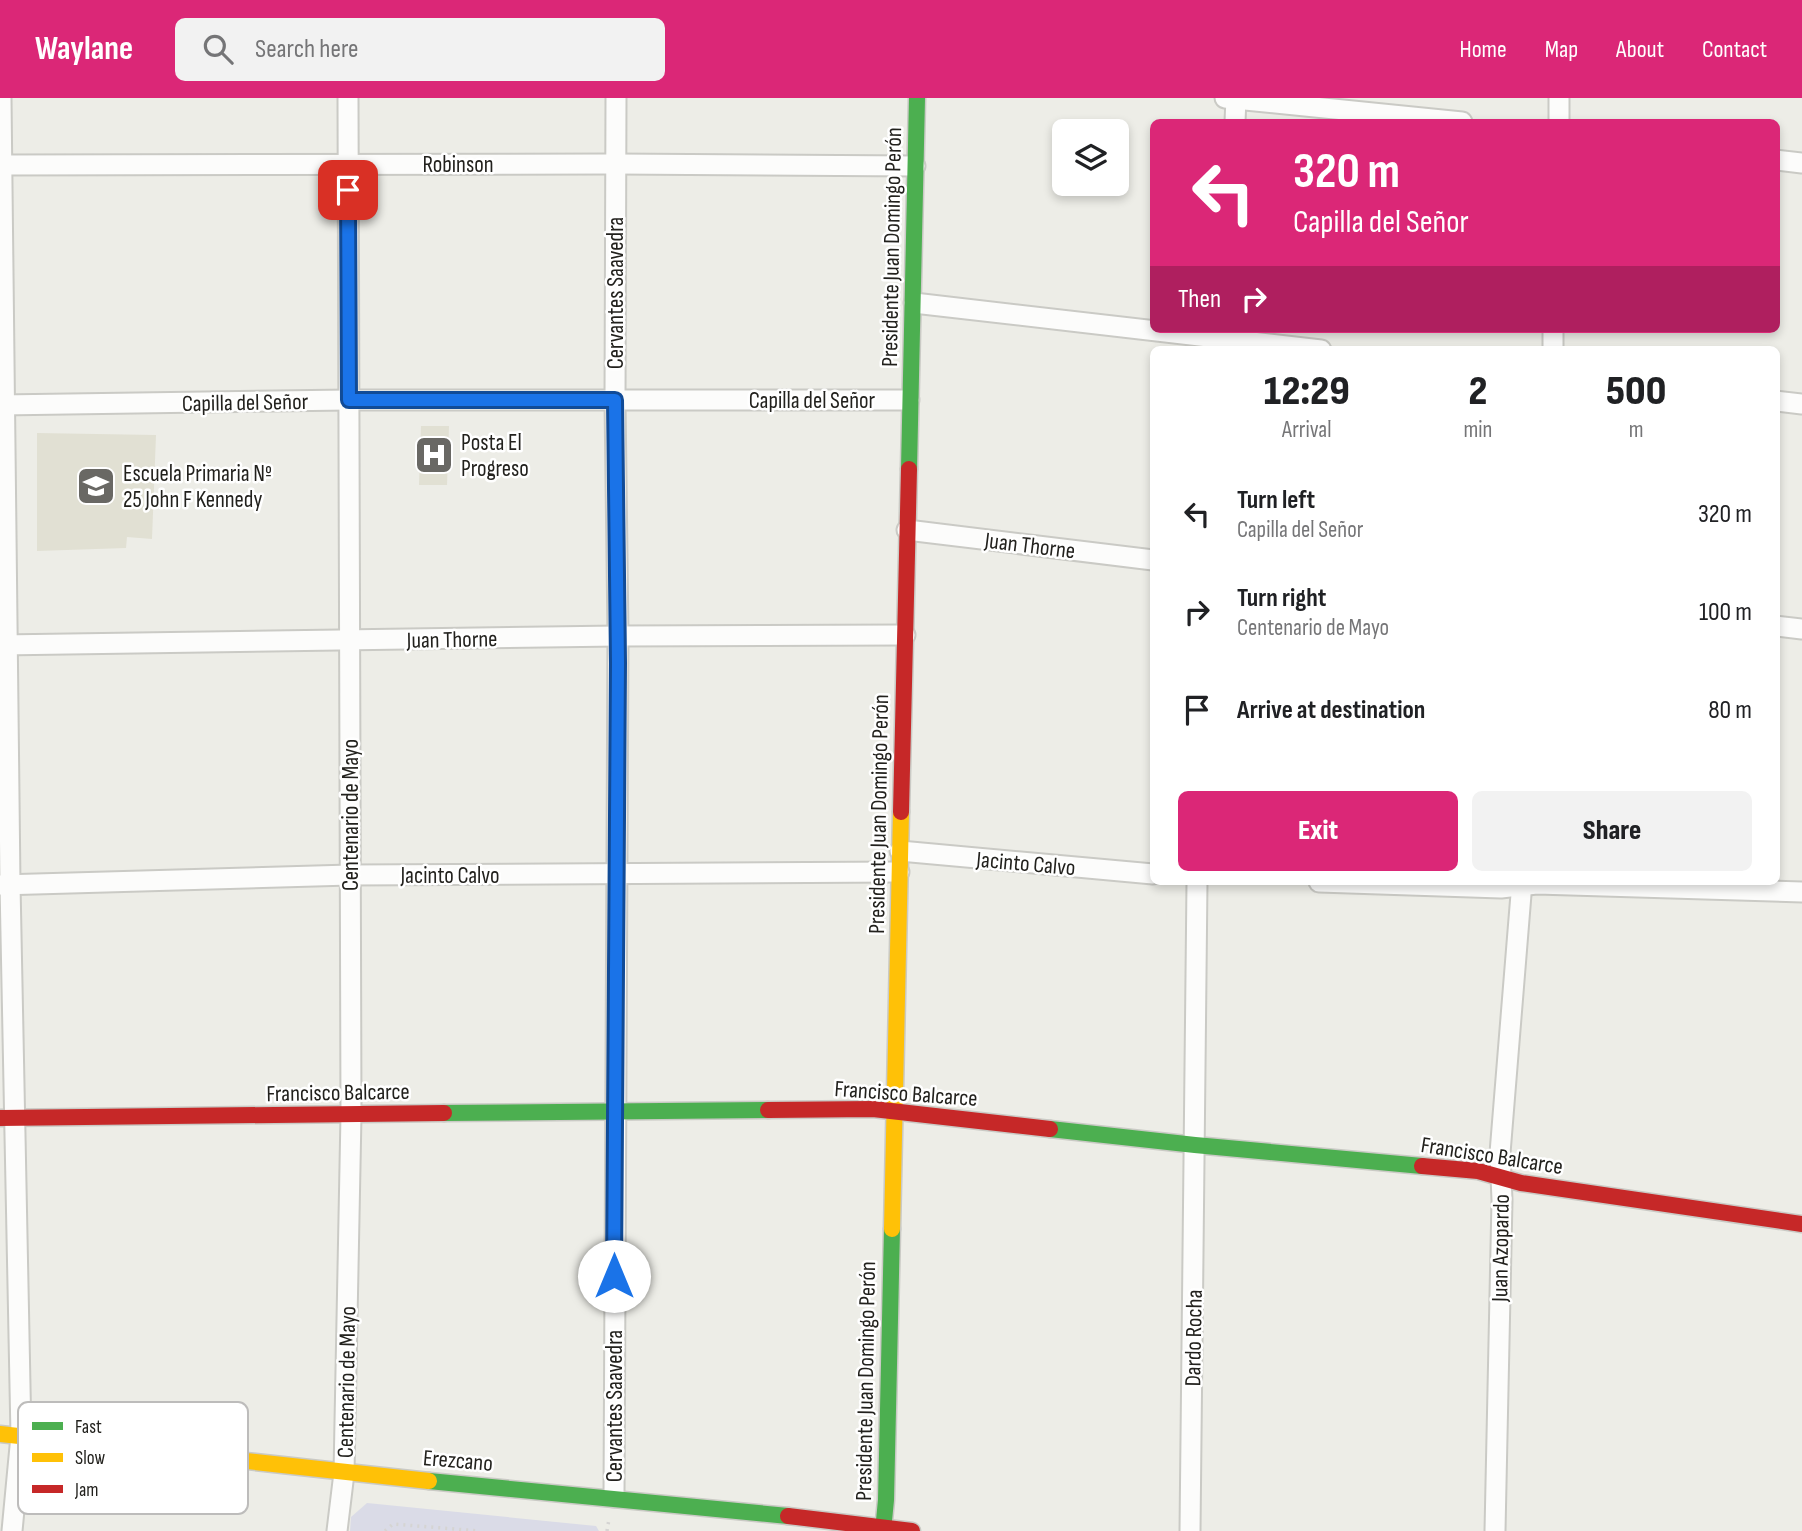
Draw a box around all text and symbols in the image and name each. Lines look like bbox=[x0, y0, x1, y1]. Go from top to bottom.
search box bbox=[175, 18, 665, 81]
text: Waylane bbox=[35, 29, 133, 69]
icon: search bbox=[199, 30, 237, 68]
text: Search here bbox=[255, 34, 358, 65]
text: Home bbox=[1459, 35, 1507, 64]
text: Map bbox=[1545, 35, 1578, 64]
text: About bbox=[1616, 35, 1664, 64]
text: Contact bbox=[1702, 35, 1767, 64]
map controls bbox=[1052, 119, 1129, 196]
button: layers bbox=[1052, 119, 1129, 196]
street label: Presidente Juan Domingo Perón bbox=[876, 127, 908, 367]
text: 320 m bbox=[1293, 143, 1400, 202]
icon: left bbox=[1178, 147, 1269, 238]
street label: Robinson bbox=[422, 151, 494, 179]
pin bbox=[318, 160, 378, 220]
icon: arrive bbox=[329, 171, 367, 209]
text: Capilla del Señor bbox=[1293, 203, 1469, 242]
street label: Cervantes Saavedra bbox=[602, 217, 630, 369]
icon: right bbox=[1235, 280, 1273, 318]
text: Then bbox=[1178, 284, 1221, 315]
text: 12:29 bbox=[1264, 366, 1350, 417]
text: 2 bbox=[1468, 366, 1487, 417]
text: 500 bbox=[1606, 366, 1666, 417]
street label: Capilla del Señor bbox=[749, 387, 876, 415]
street label: Capilla del Señor bbox=[182, 388, 309, 418]
text: Arrival bbox=[1282, 416, 1331, 444]
text: min bbox=[1463, 416, 1492, 444]
text: m bbox=[1629, 416, 1644, 444]
place label: Posta El Progreso bbox=[461, 429, 529, 483]
hospital icon: Posta El Progreso bbox=[413, 434, 455, 476]
place label: Escuela Primaria Nº 25 John F Kennedy bbox=[123, 460, 272, 514]
school or university icon: Escuela Primaria Nº 25 John F Kennedy bbox=[75, 465, 117, 507]
text: Turn left bbox=[1237, 485, 1315, 516]
icon: left bbox=[1178, 495, 1216, 533]
text: 320 m bbox=[1698, 499, 1752, 530]
text: Capilla del Señor bbox=[1237, 516, 1363, 544]
street label: Juan Thorne bbox=[982, 526, 1077, 565]
text: Turn right bbox=[1237, 583, 1326, 614]
icon: right bbox=[1178, 593, 1216, 631]
text: 100 m bbox=[1699, 597, 1752, 628]
text: Centenario de Mayo bbox=[1237, 614, 1389, 642]
street label: Juan Thorne bbox=[405, 625, 498, 655]
icon: arrive bbox=[1178, 691, 1216, 729]
street label: Presidente Juan Domingo Perón bbox=[863, 694, 895, 934]
text: Arrive at destination bbox=[1237, 695, 1425, 726]
text: 80 m bbox=[1708, 695, 1752, 726]
street label: Centenario de Mayo bbox=[337, 739, 365, 891]
button: Exit bbox=[1178, 791, 1458, 871]
button: Share bbox=[1472, 791, 1752, 871]
street label: Jacinto Calvo bbox=[974, 846, 1077, 882]
street label: Jacinto Calvo bbox=[399, 862, 500, 890]
street label: Francisco Balcarce bbox=[833, 1075, 978, 1113]
street label: Francisco Balcarce bbox=[266, 1078, 410, 1108]
street label: Francisco Balcarce bbox=[1419, 1131, 1565, 1181]
street label: Juan Azopardo bbox=[1486, 1194, 1516, 1303]
position arrow bbox=[577, 1239, 651, 1313]
street label: Presidente Juan Domingo Perón bbox=[850, 1261, 882, 1501]
street label: Dardo Rocha bbox=[1179, 1289, 1209, 1387]
street label: Centenario de Mayo bbox=[332, 1306, 362, 1458]
street label: Cervantes Saavedra bbox=[601, 1330, 629, 1482]
legend bbox=[18, 1402, 248, 1514]
text: Fast bbox=[75, 1416, 102, 1439]
street label: Erezcano bbox=[422, 1444, 494, 1478]
text: Slow bbox=[75, 1447, 105, 1470]
text: Jam bbox=[74, 1479, 98, 1502]

